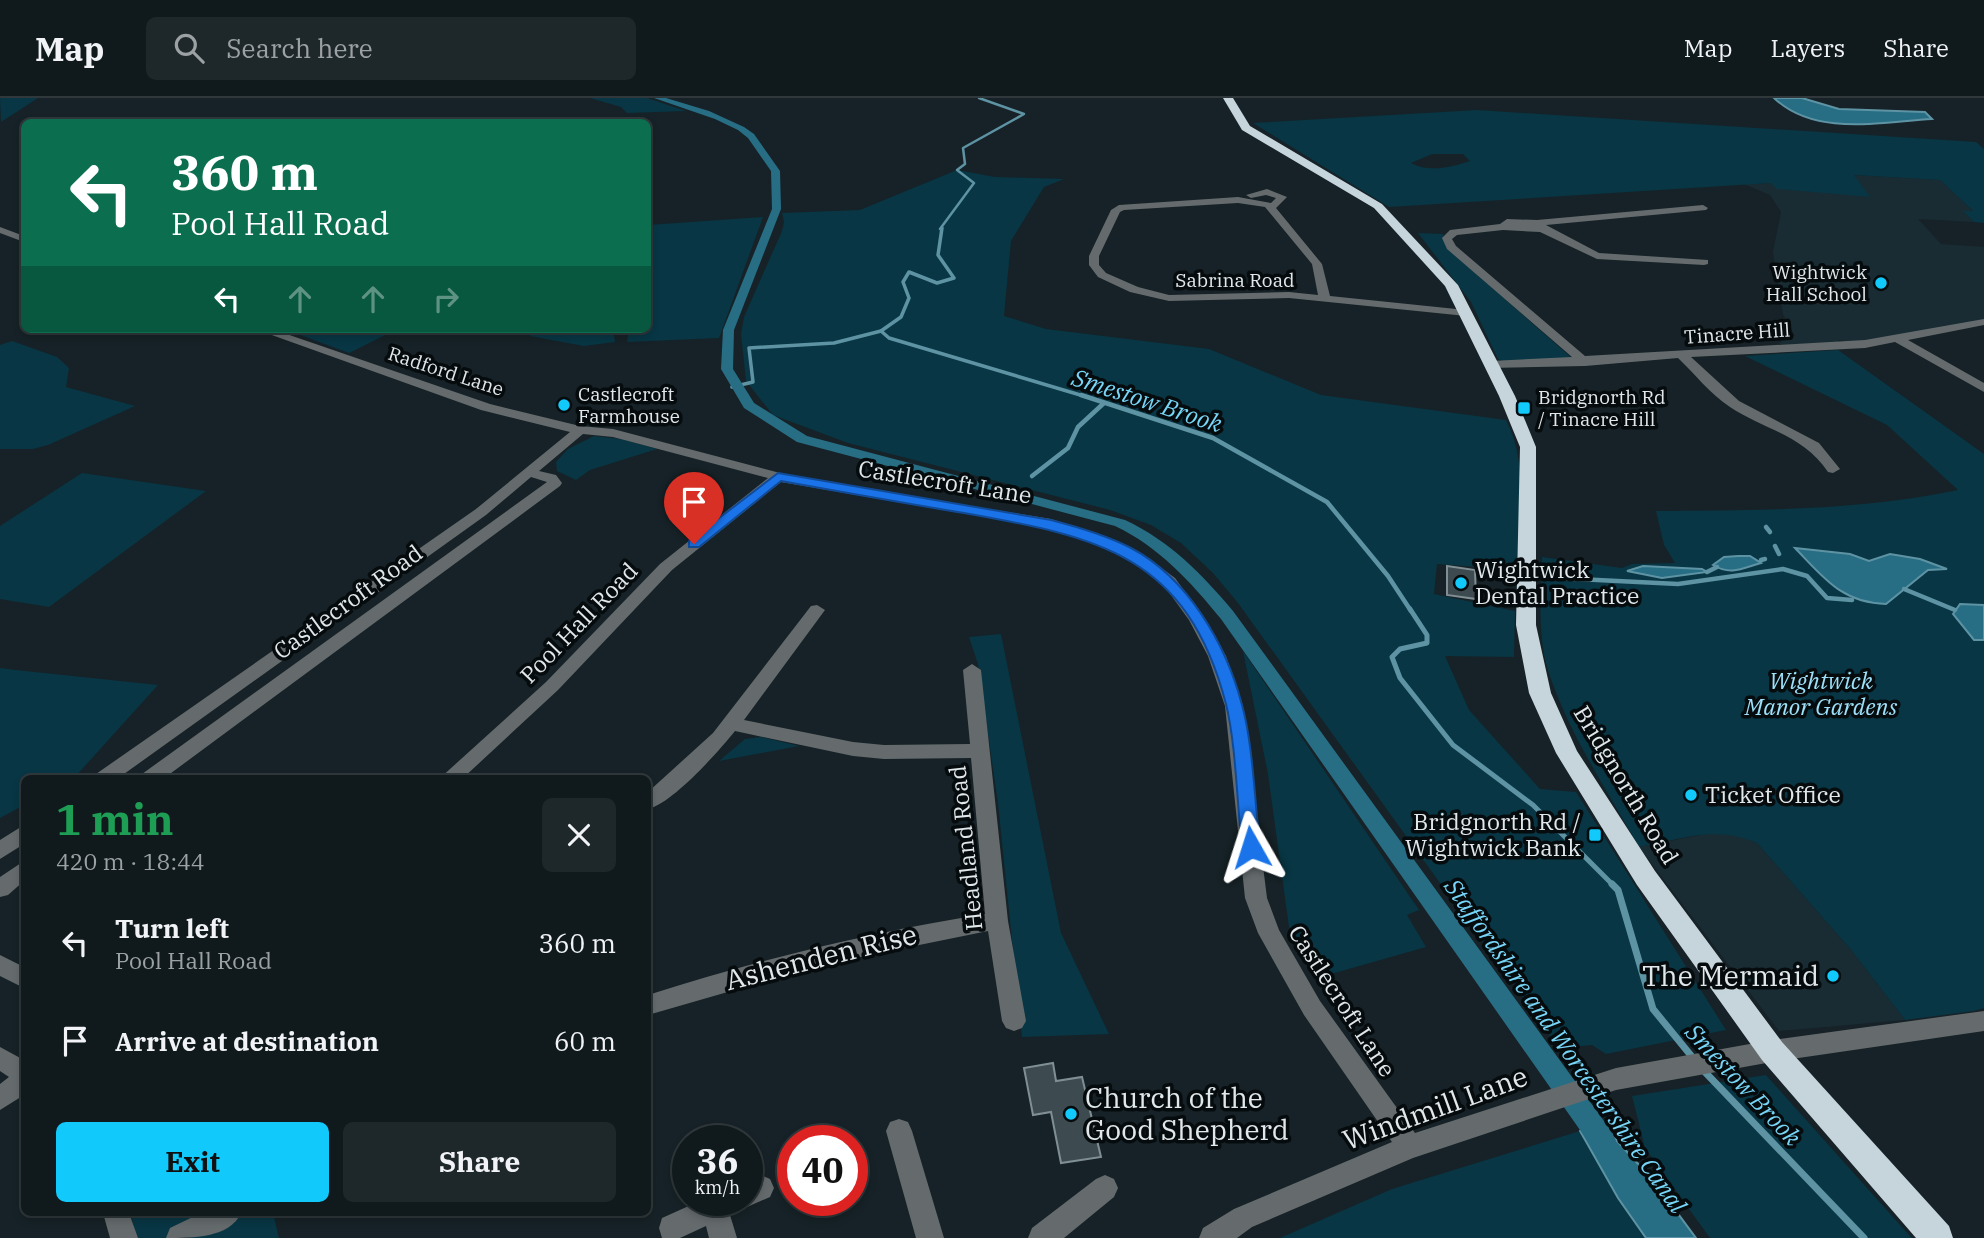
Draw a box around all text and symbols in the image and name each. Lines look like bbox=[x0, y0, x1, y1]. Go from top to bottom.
search box bbox=[146, 17, 636, 80]
text: Map bbox=[35, 27, 104, 70]
icon: search bbox=[170, 29, 208, 67]
text: Search here bbox=[226, 31, 373, 65]
text: Map bbox=[1684, 32, 1732, 64]
text: Layers bbox=[1770, 32, 1845, 64]
text: Share bbox=[1883, 32, 1949, 64]
text: 360 m bbox=[171, 140, 318, 203]
icon: left bbox=[56, 147, 147, 238]
text: Pool Hall Road bbox=[171, 202, 389, 244]
place label: Wightwick Hall School bbox=[1766, 260, 1867, 306]
street label: Sabrina Road bbox=[1175, 268, 1295, 292]
marker: Wightwick Hall School bbox=[1873, 275, 1889, 291]
icon: left bbox=[208, 280, 246, 318]
icon: ahead bbox=[281, 280, 319, 318]
icon: ahead bbox=[354, 280, 392, 318]
icon: right bbox=[427, 280, 465, 318]
street label: Tinacre Hill bbox=[1683, 317, 1791, 349]
street label: Radford Lane bbox=[385, 341, 507, 401]
water label: Smestow Brook bbox=[1067, 360, 1227, 440]
place label: Castlecroft Farmhouse bbox=[578, 382, 680, 428]
place label: Bridgnorth Rd / Tinacre Hill bbox=[1538, 385, 1666, 431]
marker: Castlecroft Farmhouse bbox=[556, 397, 572, 413]
marker: Bridgnorth Rd / Tinacre Hill bbox=[1516, 400, 1532, 416]
street label: Castlecroft Lane bbox=[856, 452, 1034, 510]
pin bbox=[664, 472, 724, 544]
icon: arrive bbox=[675, 483, 713, 521]
street label: Castlecroft Road bbox=[267, 537, 428, 665]
place label: Wightwick Dental Practice bbox=[1475, 554, 1639, 610]
street label: Pool Hall Road bbox=[513, 555, 644, 689]
marker: Wightwick Dental Practice bbox=[1453, 575, 1469, 591]
park label: Wightwick Manor Gardens bbox=[1744, 665, 1898, 721]
street label: Bridgnorth Road bbox=[1568, 700, 1686, 869]
street label: Headland Road bbox=[941, 764, 989, 932]
place label: Ticket Office bbox=[1705, 779, 1841, 809]
marker: Ticket Office bbox=[1683, 787, 1699, 803]
text: 1 min bbox=[56, 792, 174, 847]
button: close bbox=[542, 798, 616, 872]
place label: Bridgnorth Rd / Wightwick Bank bbox=[1405, 806, 1582, 862]
position arrow bbox=[1214, 810, 1288, 884]
marker: Bridgnorth Rd / Wightwick Bank bbox=[1587, 827, 1603, 843]
text: 420 m · 18:44 bbox=[56, 846, 205, 876]
water label: Staffordshire and Worcestershire Canal bbox=[1437, 871, 1695, 1220]
text: Turn left bbox=[115, 911, 229, 945]
street label: Ashenden Rise bbox=[721, 915, 920, 998]
street label: Castlecroft Lane bbox=[1283, 919, 1403, 1082]
icon: left bbox=[56, 924, 94, 962]
text: 360 m bbox=[538, 926, 616, 960]
text: Pool Hall Road bbox=[115, 945, 272, 975]
place label: The Mermaid bbox=[1642, 957, 1819, 994]
marker: The Mermaid bbox=[1825, 968, 1841, 984]
water label: Smestow Brook bbox=[1678, 1016, 1809, 1153]
icon: arrive bbox=[56, 1022, 94, 1060]
text: Arrive at destination bbox=[115, 1024, 379, 1058]
text: 60 m bbox=[554, 1024, 616, 1058]
street label: Windmill Lane bbox=[1337, 1057, 1532, 1158]
place label: Church of the Good Shepherd bbox=[1085, 1079, 1289, 1148]
marker: Church of the Good Shepherd bbox=[1063, 1106, 1079, 1122]
button: Exit bbox=[56, 1122, 329, 1202]
button: Share bbox=[343, 1122, 616, 1202]
speed limit sign: 40 bbox=[777, 1125, 868, 1216]
text: 36 bbox=[696, 1138, 739, 1184]
text: km/h bbox=[695, 1176, 740, 1199]

